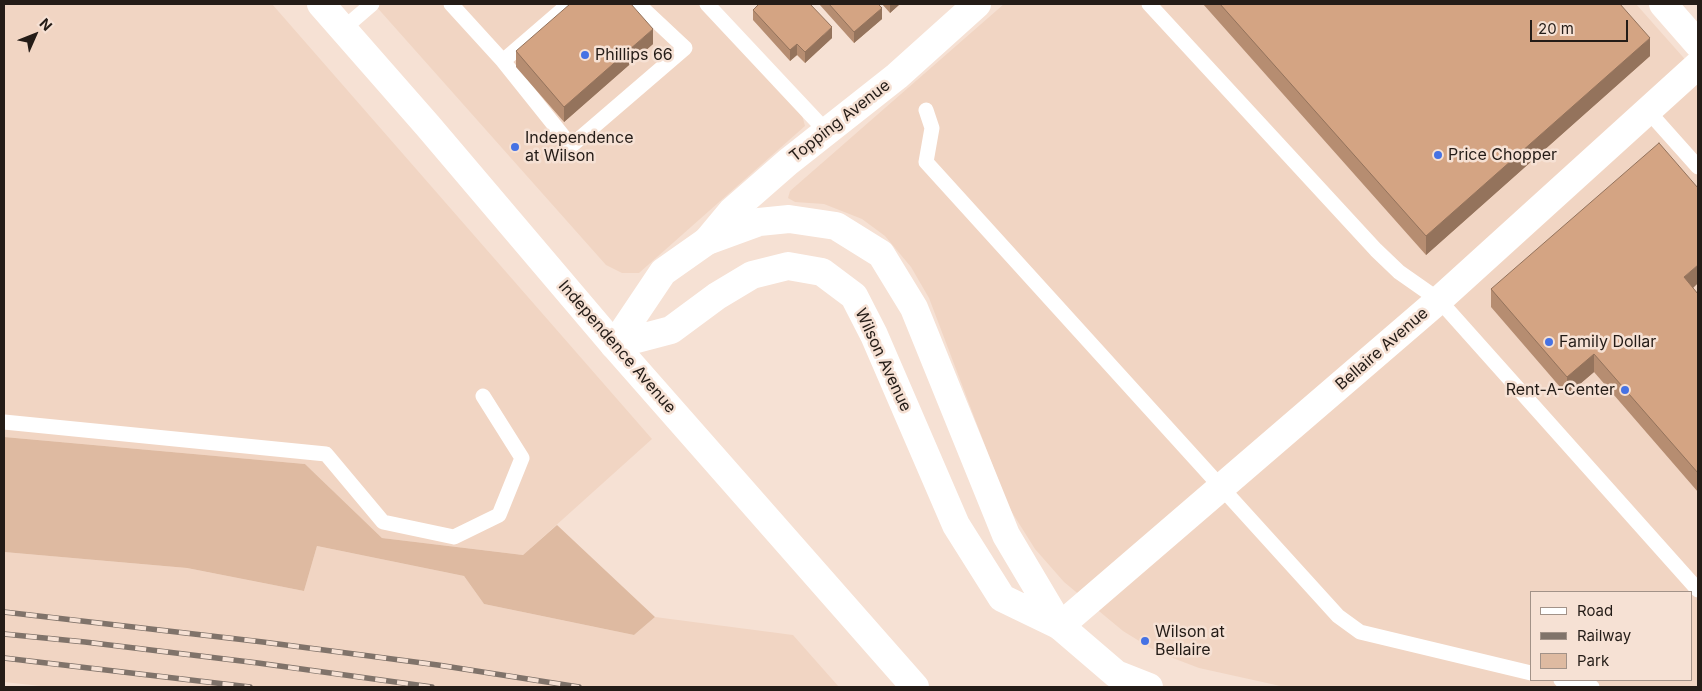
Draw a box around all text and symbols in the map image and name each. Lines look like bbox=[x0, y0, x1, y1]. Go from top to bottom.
north arrow bbox=[10, 10, 60, 60]
scale bar bbox=[1532, 10, 1630, 42]
text: N bbox=[36, 14, 56, 34]
text: 20 m bbox=[1538, 19, 1574, 38]
place label: Phillips 66 bbox=[595, 45, 673, 65]
marker: Phillips 66 bbox=[579, 49, 591, 61]
street label: Topping Avenue bbox=[786, 76, 894, 166]
place label: Independence at Wilson bbox=[525, 128, 634, 166]
marker: Independence at Wilson bbox=[509, 141, 521, 153]
place label: Price Chopper bbox=[1448, 145, 1557, 165]
marker: Price Chopper bbox=[1432, 149, 1444, 161]
street label: Independence Avenue bbox=[554, 277, 680, 417]
street label: Bellaire Avenue bbox=[1332, 304, 1432, 394]
street label: Wilson Avenue bbox=[851, 305, 915, 415]
place label: Family Dollar bbox=[1559, 332, 1656, 352]
marker: Family Dollar bbox=[1543, 336, 1555, 348]
place label: Rent-A-Center bbox=[1506, 380, 1615, 400]
marker: Rent-A-Center bbox=[1619, 384, 1631, 396]
legend bbox=[1530, 591, 1692, 681]
text: Road bbox=[1577, 601, 1613, 620]
place label: Wilson at Bellaire bbox=[1155, 622, 1225, 660]
text: Railway bbox=[1577, 626, 1631, 645]
marker: Wilson at Bellaire bbox=[1139, 635, 1151, 647]
text: Park bbox=[1577, 651, 1609, 670]

